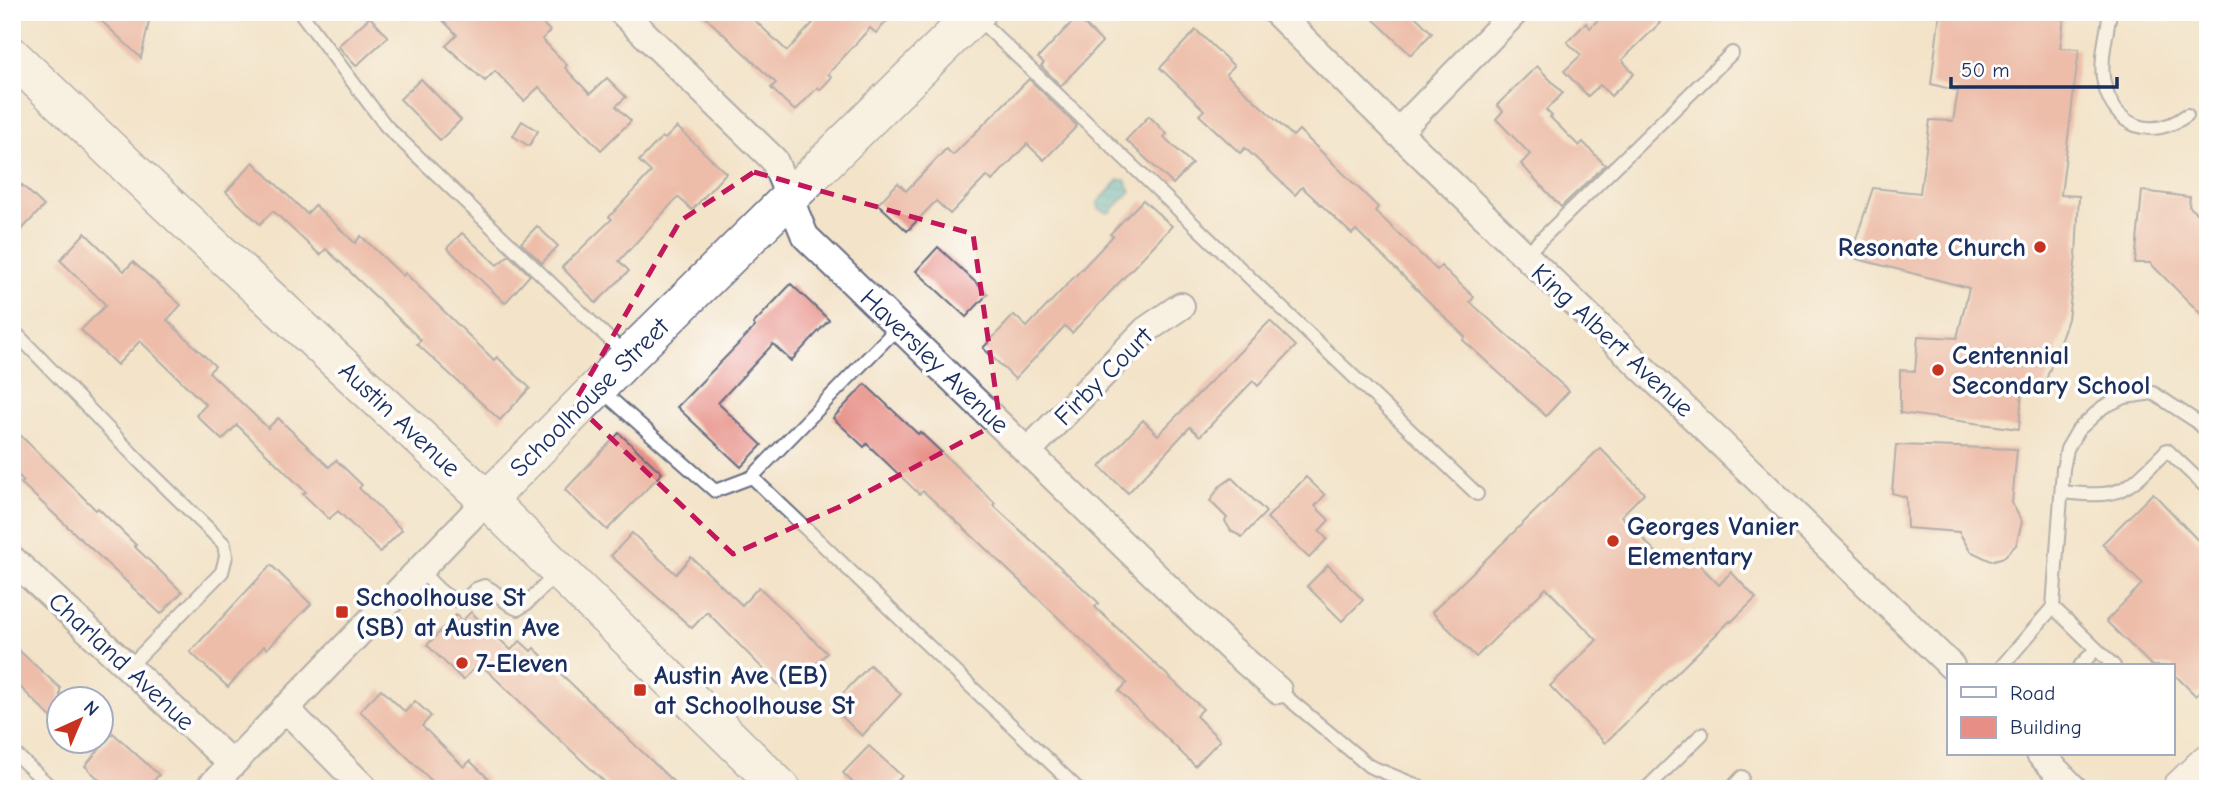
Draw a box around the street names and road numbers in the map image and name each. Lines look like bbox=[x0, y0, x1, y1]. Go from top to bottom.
street label: King Albert Avenue bbox=[1525, 258, 1700, 424]
street label: Haversley Avenue bbox=[854, 283, 1015, 440]
street label: Schoolhouse Street bbox=[504, 311, 677, 483]
street label: Firby Court bbox=[1049, 320, 1160, 432]
street label: Austin Avenue bbox=[332, 356, 466, 483]
street label: Charland Avenue bbox=[42, 586, 201, 737]

